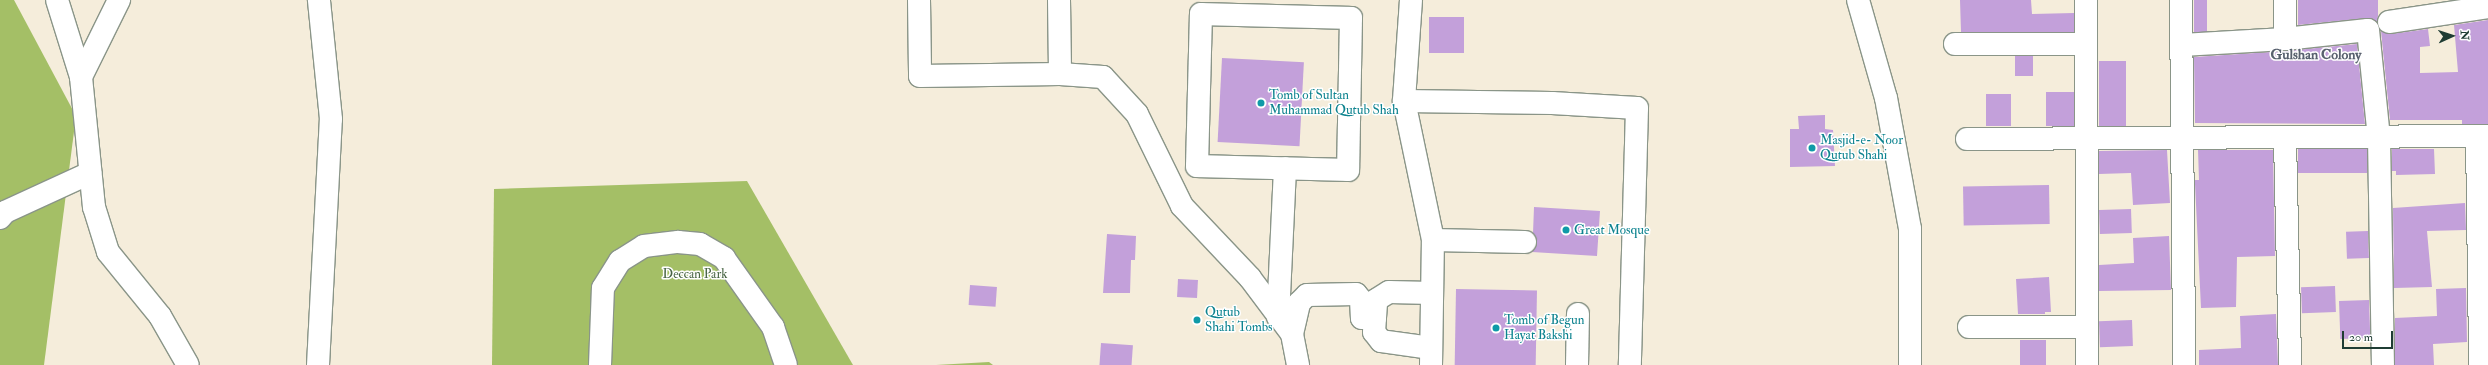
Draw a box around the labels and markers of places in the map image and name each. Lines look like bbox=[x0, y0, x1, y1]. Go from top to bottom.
place label: Tomb of Sultan Muhammad Qutub Shah bbox=[1269, 88, 1399, 119]
marker: Tomb of Sultan Muhammad Qutub Shah bbox=[1256, 98, 1266, 108]
place label: Masjid-e- Noor Qutub Shahi bbox=[1820, 133, 1903, 164]
marker: Masjid-e- Noor Qutub Shahi bbox=[1807, 143, 1817, 153]
place label: Great Mosque bbox=[1574, 222, 1649, 238]
marker: Great Mosque bbox=[1561, 225, 1571, 235]
place label: Qutub Shahi Tombs bbox=[1205, 305, 1272, 336]
place label: Tomb of Begun Hayat Bakshi bbox=[1504, 313, 1584, 344]
marker: Qutub Shahi Tombs bbox=[1192, 315, 1202, 325]
marker: Tomb of Begun Hayat Bakshi bbox=[1491, 323, 1501, 333]

